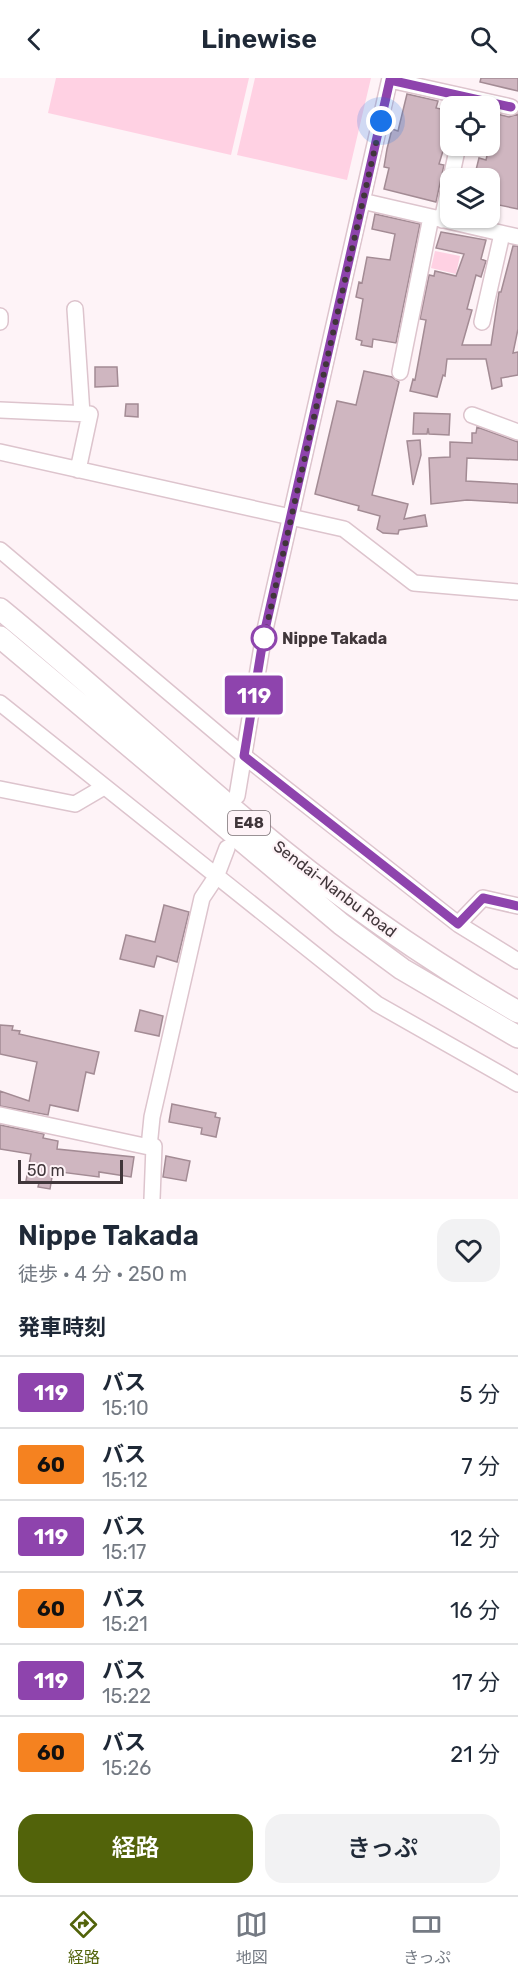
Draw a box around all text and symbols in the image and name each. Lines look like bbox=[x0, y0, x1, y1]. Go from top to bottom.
icon: back bbox=[18, 23, 51, 56]
text: Linewise bbox=[201, 23, 317, 55]
icon: search bbox=[467, 23, 500, 56]
map controls bbox=[440, 96, 500, 228]
button: locate bbox=[440, 96, 500, 156]
your location bbox=[366, 106, 396, 136]
button: layers bbox=[440, 168, 500, 228]
marker: Nippe Takada bbox=[251, 625, 277, 651]
place label: Nippe Takada bbox=[282, 629, 387, 648]
line badge: 119 bbox=[220, 676, 288, 714]
text: 119 bbox=[237, 683, 271, 708]
road number: E48 bbox=[228, 811, 270, 835]
street label: Sendai-Nanbu Road bbox=[270, 837, 400, 941]
scale bar bbox=[18, 1157, 123, 1184]
text: 50 m bbox=[27, 1161, 65, 1180]
text: Nippe Takada bbox=[18, 1219, 199, 1252]
button: heart bbox=[437, 1219, 500, 1282]
text: 徒歩 · 4 分 · 250 m bbox=[18, 1262, 187, 1286]
text: 発車時刻 bbox=[18, 1314, 106, 1341]
text: バス bbox=[102, 1369, 146, 1396]
text: 119 bbox=[34, 1380, 68, 1405]
text: 5 分 bbox=[460, 1381, 500, 1408]
text: 15:10 bbox=[102, 1396, 149, 1420]
text: バス bbox=[102, 1441, 146, 1468]
text: 60 bbox=[37, 1452, 65, 1477]
text: 7 分 bbox=[461, 1453, 500, 1480]
text: 15:12 bbox=[102, 1468, 148, 1492]
text: バス bbox=[102, 1513, 146, 1540]
text: 119 bbox=[34, 1524, 68, 1549]
text: 12 分 bbox=[450, 1525, 500, 1552]
text: 15:17 bbox=[102, 1540, 146, 1564]
text: バス bbox=[102, 1585, 146, 1612]
text: 60 bbox=[37, 1596, 65, 1621]
text: 16 分 bbox=[450, 1597, 500, 1624]
text: 15:21 bbox=[102, 1612, 148, 1636]
text: バス bbox=[102, 1657, 146, 1684]
text: 119 bbox=[34, 1668, 68, 1693]
text: 17 分 bbox=[452, 1669, 500, 1696]
text: 15:22 bbox=[102, 1684, 151, 1708]
text: バス bbox=[102, 1729, 146, 1756]
text: 60 bbox=[37, 1740, 65, 1765]
text: 21 分 bbox=[450, 1741, 500, 1768]
text: 15:26 bbox=[102, 1756, 151, 1780]
button: 経路 bbox=[18, 1814, 253, 1883]
button: きっぷ bbox=[265, 1814, 500, 1883]
tab: 経路 bbox=[67, 1908, 100, 1968]
tab: 地図 bbox=[235, 1908, 268, 1968]
tab: きっぷ bbox=[403, 1908, 451, 1968]

